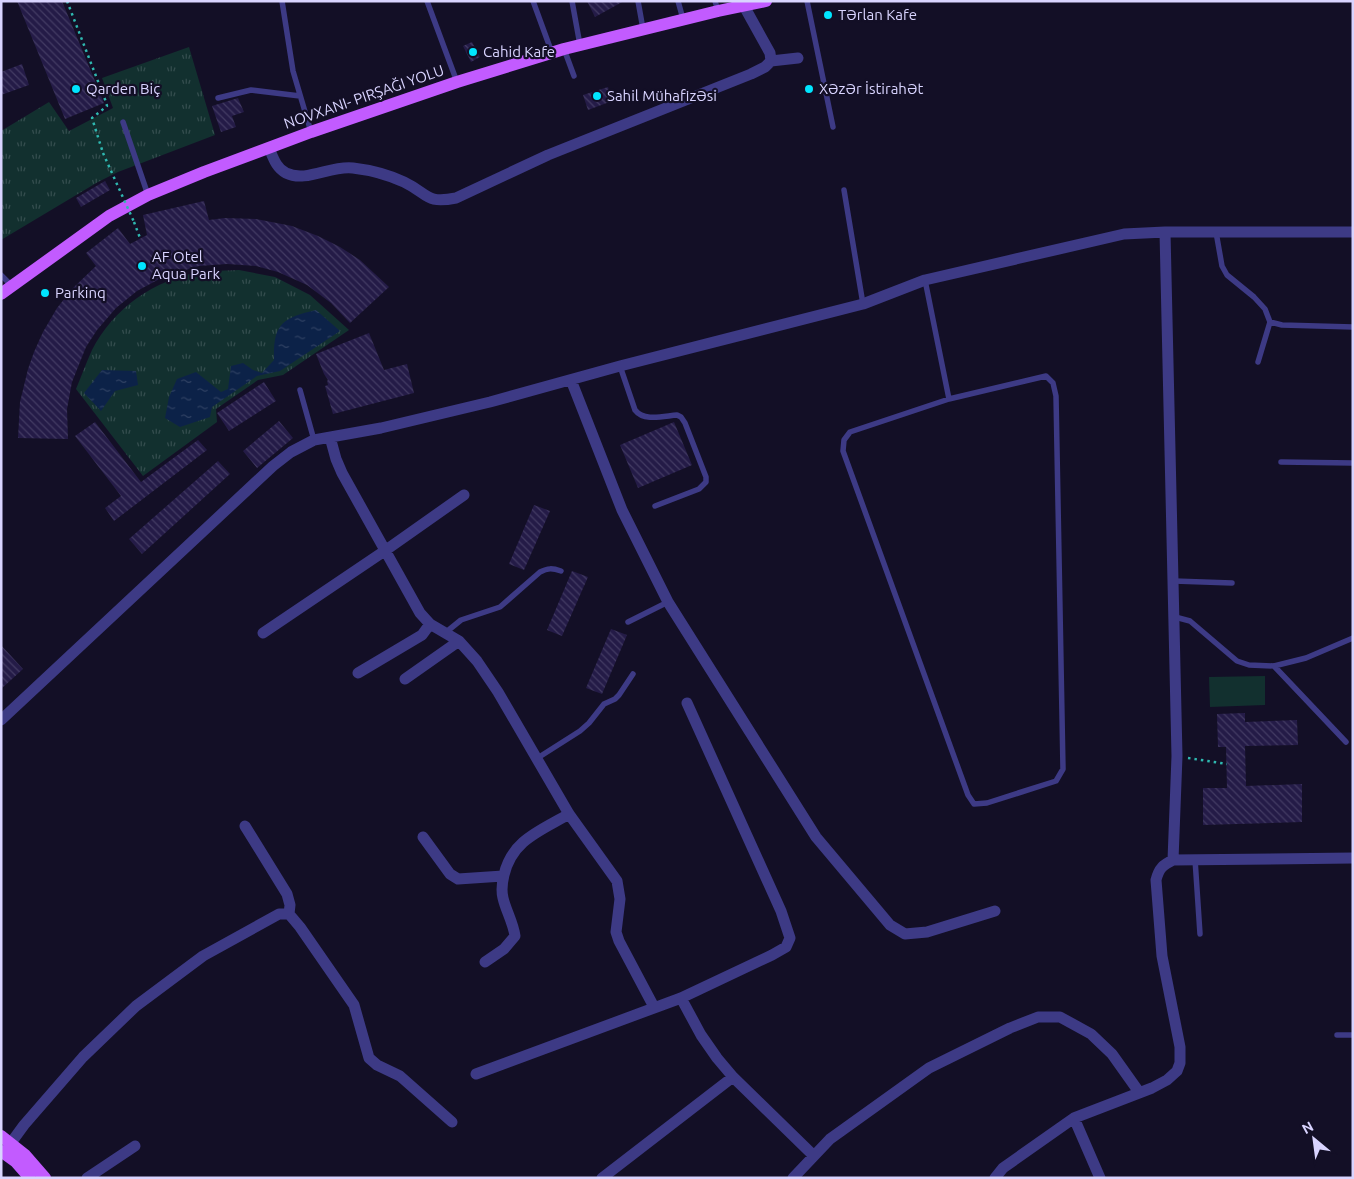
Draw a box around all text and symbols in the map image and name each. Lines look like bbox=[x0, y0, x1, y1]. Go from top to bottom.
place label: Tərlan Kafe bbox=[838, 6, 917, 23]
marker: Tərlan Kafe bbox=[822, 9, 834, 21]
place label: Cahid Kafe bbox=[483, 43, 555, 60]
marker: Cahid Kafe bbox=[467, 46, 479, 58]
street label: NOVXANI- PIRŞAĞI YOLU bbox=[282, 61, 446, 132]
place label: Qarden Biç bbox=[86, 80, 160, 97]
place label: Xəzər İstirahət bbox=[819, 80, 923, 97]
marker: Qarden Biç bbox=[70, 83, 82, 95]
marker: Xəzər İstirahət bbox=[803, 83, 815, 95]
place label: Sahil Mühafizəsi bbox=[607, 87, 717, 104]
marker: Sahil Mühafizəsi bbox=[591, 90, 603, 102]
place label: AF Otel Aqua Park bbox=[152, 248, 220, 282]
marker: AF Otel Aqua Park bbox=[136, 260, 148, 272]
place label: Parkinq bbox=[55, 284, 106, 301]
marker: Parkinq bbox=[39, 287, 51, 299]
north arrow bbox=[1289, 1114, 1339, 1164]
text: N bbox=[1299, 1118, 1316, 1137]

